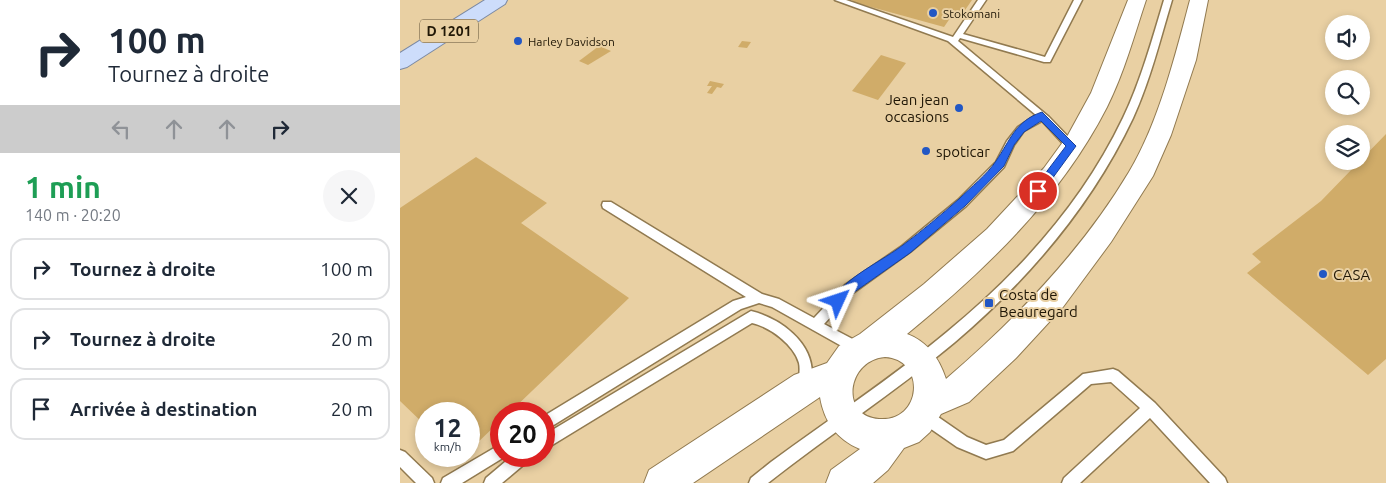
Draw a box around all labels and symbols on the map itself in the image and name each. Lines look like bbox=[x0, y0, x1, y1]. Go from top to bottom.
marker: Stokomani bbox=[927, 7, 939, 19]
place label: Stokomani bbox=[943, 7, 1000, 20]
road number: D 1201 bbox=[420, 20, 478, 42]
marker: Harley Davidson bbox=[512, 35, 524, 47]
place label: Harley Davidson bbox=[528, 35, 615, 48]
place label: Jean jean occasions bbox=[885, 91, 949, 125]
marker: Jean jean occasions bbox=[953, 102, 965, 114]
place label: spoticar bbox=[936, 143, 990, 160]
marker: spoticar bbox=[920, 145, 932, 157]
pin bbox=[1017, 170, 1059, 212]
place label: CASA bbox=[1333, 266, 1370, 283]
marker: CASA bbox=[1317, 268, 1329, 280]
position arrow bbox=[811, 274, 863, 326]
place label: Costa de Beauregard bbox=[999, 286, 1078, 320]
marker: Costa de Beauregard bbox=[983, 297, 995, 309]
speed limit sign: 20 bbox=[490, 402, 555, 467]

